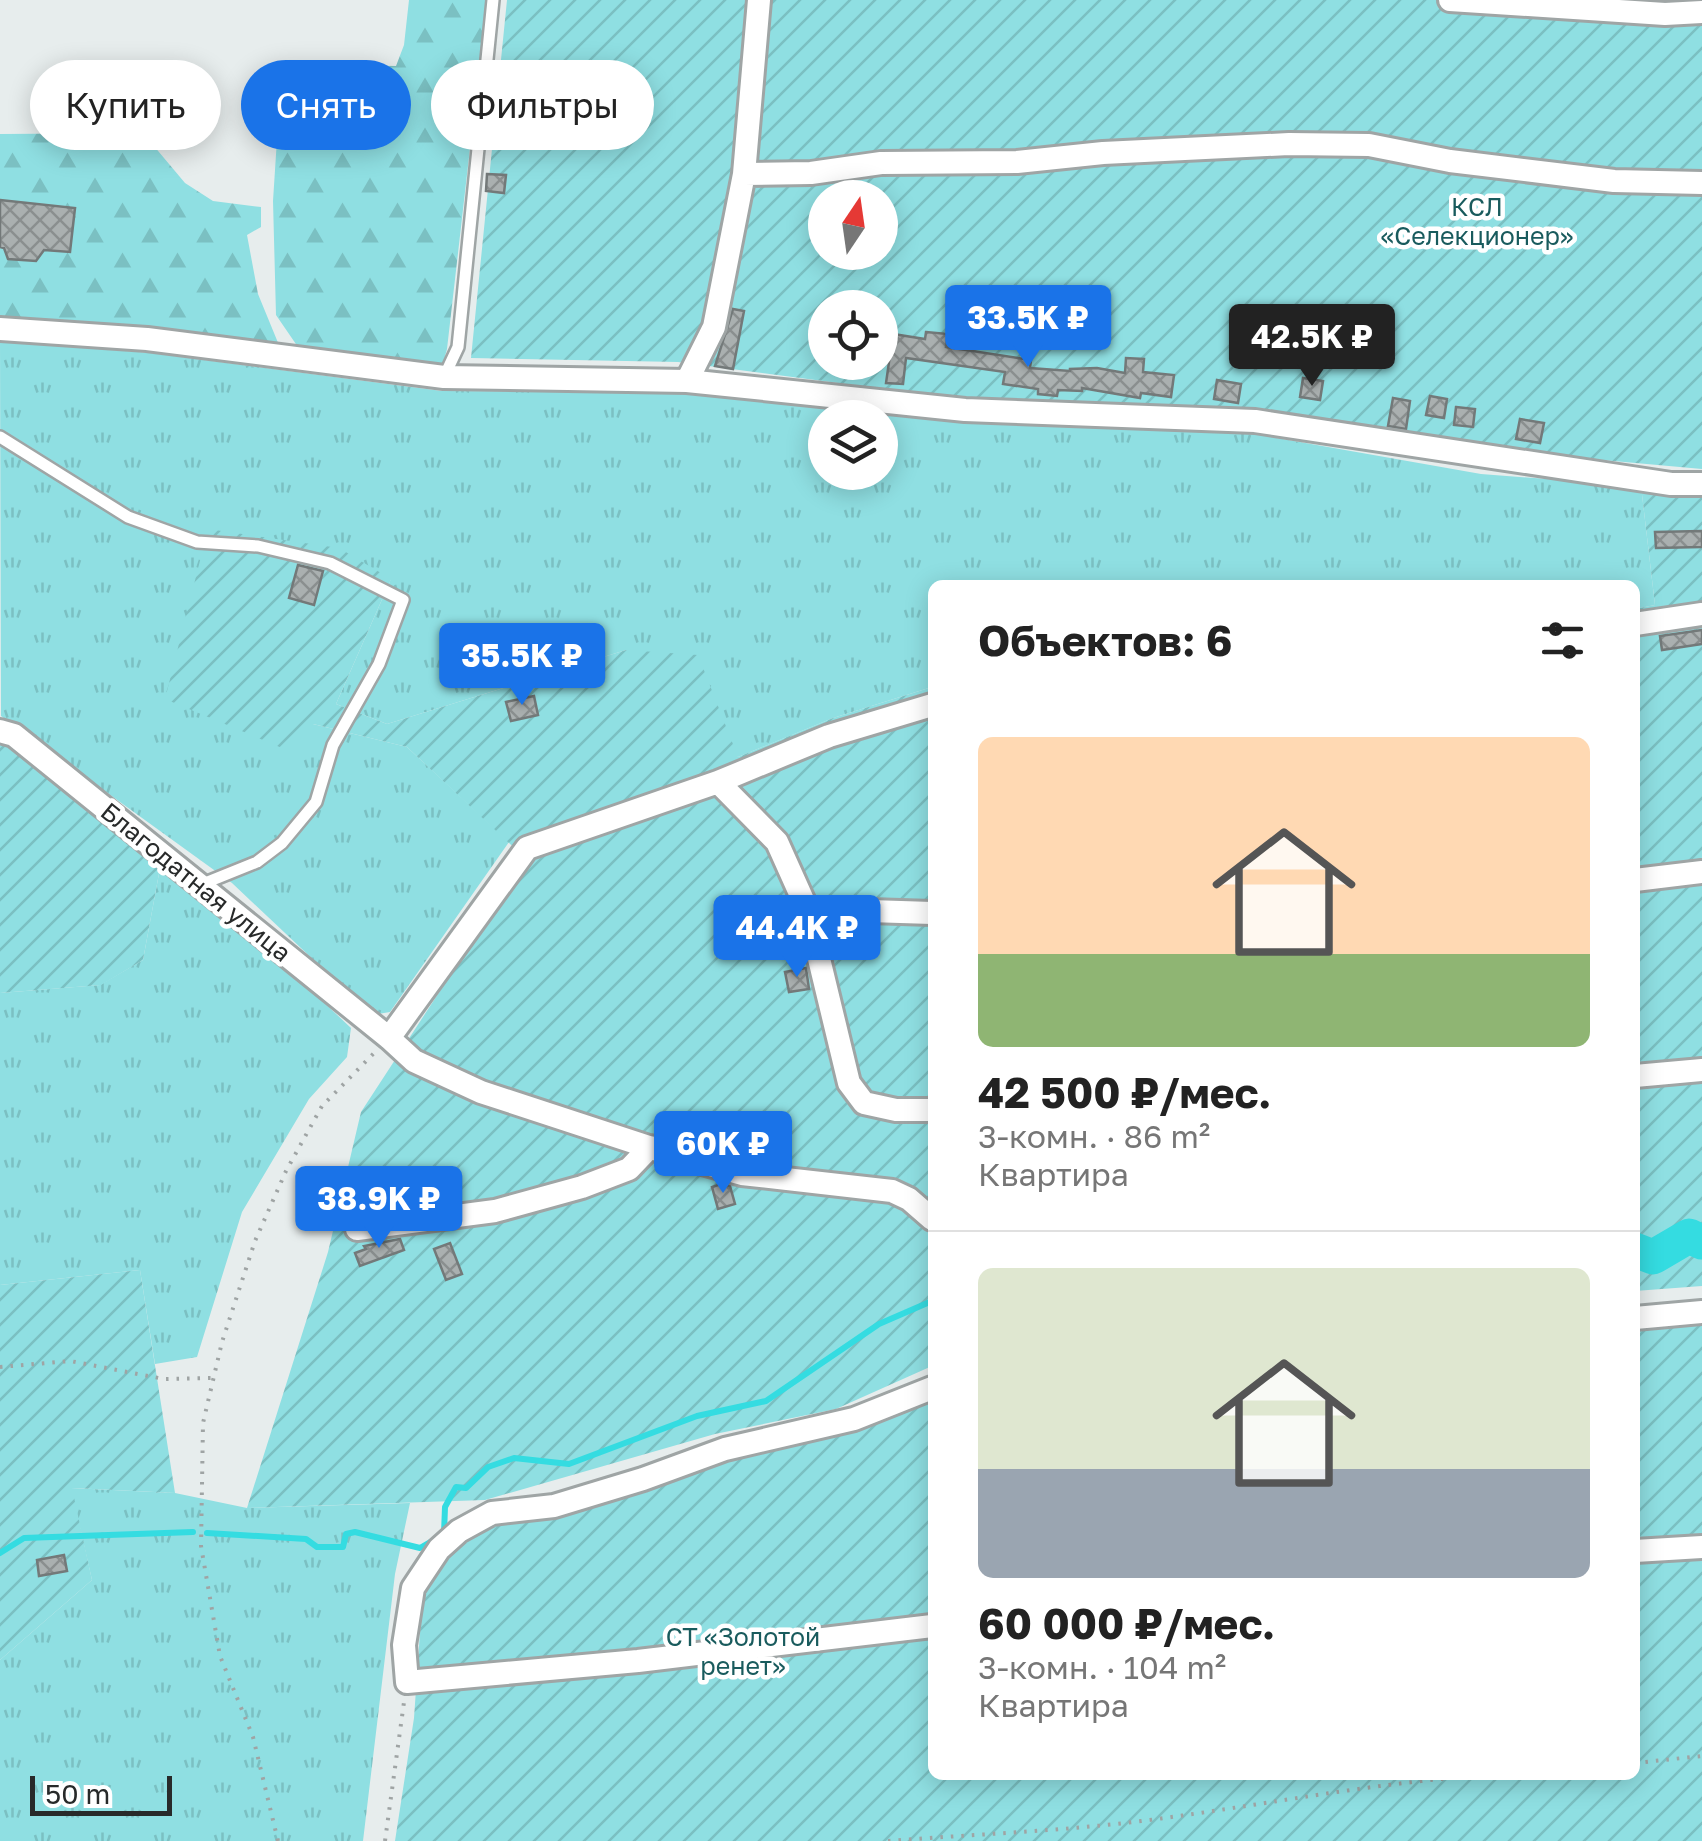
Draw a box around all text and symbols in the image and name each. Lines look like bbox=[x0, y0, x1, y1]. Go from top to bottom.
chip: Купить bbox=[30, 60, 221, 150]
chip: Снять bbox=[241, 60, 411, 150]
chip: Фильтры bbox=[431, 60, 654, 150]
north arrow bbox=[808, 180, 898, 270]
map controls bbox=[808, 180, 898, 490]
park label: КСЛ «Селекционер» bbox=[1380, 191, 1574, 251]
pin: 33.5K ₽ bbox=[936, 285, 1120, 370]
button: locate bbox=[808, 290, 898, 380]
text: 33.5K ₽ bbox=[967, 298, 1089, 336]
pin: 42.5K ₽ bbox=[1220, 304, 1404, 389]
text: 42.5K ₽ bbox=[1251, 317, 1373, 355]
button: layers bbox=[808, 400, 898, 490]
icon: filters bbox=[1535, 613, 1590, 668]
text: Объектов: 6 bbox=[978, 615, 1233, 665]
pin: 35.5K ₽ bbox=[430, 623, 614, 708]
text: 35.5K ₽ bbox=[461, 636, 583, 674]
street label: Благодатная улица bbox=[95, 795, 298, 968]
icon: home bbox=[1194, 802, 1374, 982]
pin: 44.4K ₽ bbox=[705, 895, 889, 980]
text: 44.4K ₽ bbox=[735, 908, 859, 946]
text: 42 500 ₽/мес. bbox=[978, 1067, 1272, 1117]
pin: 60K ₽ bbox=[653, 1111, 793, 1196]
text: 3-комн. · 86 m² bbox=[978, 1117, 1210, 1155]
text: 60K ₽ bbox=[676, 1124, 770, 1162]
text: Квартира bbox=[978, 1155, 1129, 1193]
pin: 38.9K ₽ bbox=[287, 1166, 471, 1251]
text: 38.9K ₽ bbox=[317, 1179, 441, 1217]
icon: home bbox=[1194, 1333, 1374, 1513]
text: 60 000 ₽/мес. bbox=[978, 1598, 1275, 1648]
park label: СТ «Золотой ренет» bbox=[666, 1621, 820, 1681]
text: 3-комн. · 104 m² bbox=[978, 1648, 1226, 1686]
text: Квартира bbox=[978, 1686, 1129, 1724]
scale bar bbox=[30, 1771, 172, 1816]
text: 50 m bbox=[45, 1777, 110, 1810]

